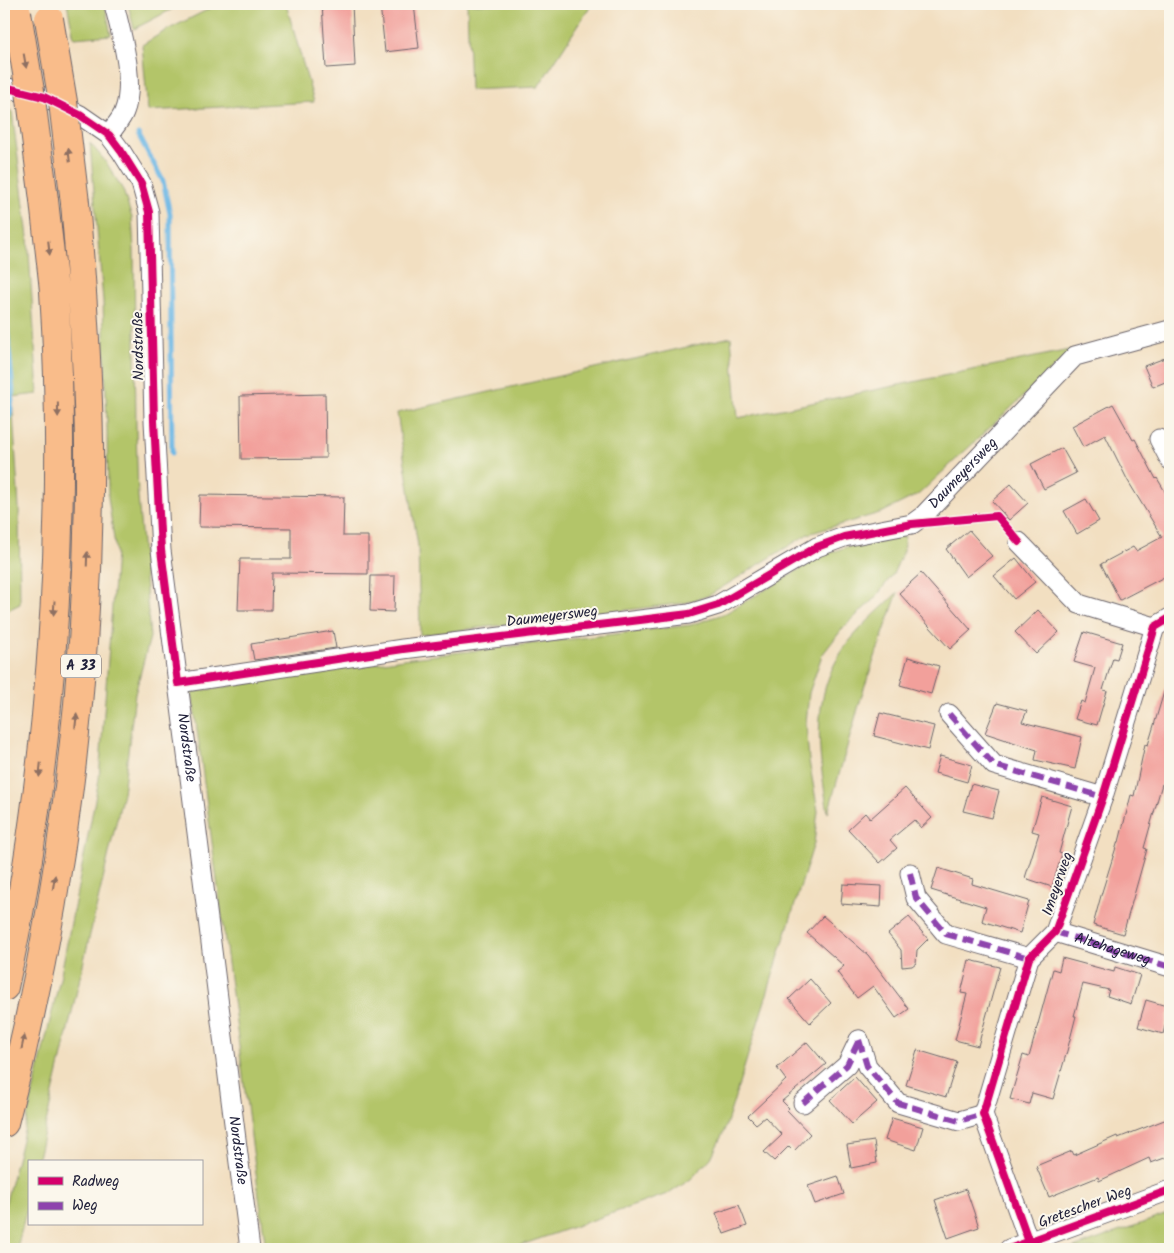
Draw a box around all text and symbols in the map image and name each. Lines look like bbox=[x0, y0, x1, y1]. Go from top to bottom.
one-way arrow bbox=[22, 54, 30, 70]
one-way arrow bbox=[65, 146, 73, 162]
one-way arrow bbox=[45, 241, 53, 257]
street label: Nordstraße bbox=[126, 311, 152, 381]
one-way arrow bbox=[54, 403, 62, 419]
street label: Daumeyersweg bbox=[923, 432, 1004, 515]
one-way arrow bbox=[83, 551, 91, 567]
street label: Daumeyersweg bbox=[505, 599, 599, 635]
one-way arrow bbox=[50, 600, 58, 616]
road number: A 33 bbox=[61, 654, 101, 678]
street label: Nordstraße bbox=[170, 712, 202, 784]
one-way arrow bbox=[72, 713, 80, 729]
one-way arrow bbox=[36, 762, 44, 778]
street label: Imeyerweg bbox=[1036, 849, 1080, 919]
one-way arrow bbox=[50, 874, 58, 890]
street label: Altehageweg bbox=[1071, 927, 1153, 972]
one-way arrow bbox=[19, 1034, 27, 1049]
street label: Nordstraße bbox=[221, 1115, 254, 1186]
legend bbox=[28, 1160, 202, 1226]
text: Radweg bbox=[72, 1170, 119, 1194]
street label: Gretescher Weg bbox=[1035, 1179, 1135, 1235]
text: Weg bbox=[72, 1194, 98, 1218]

